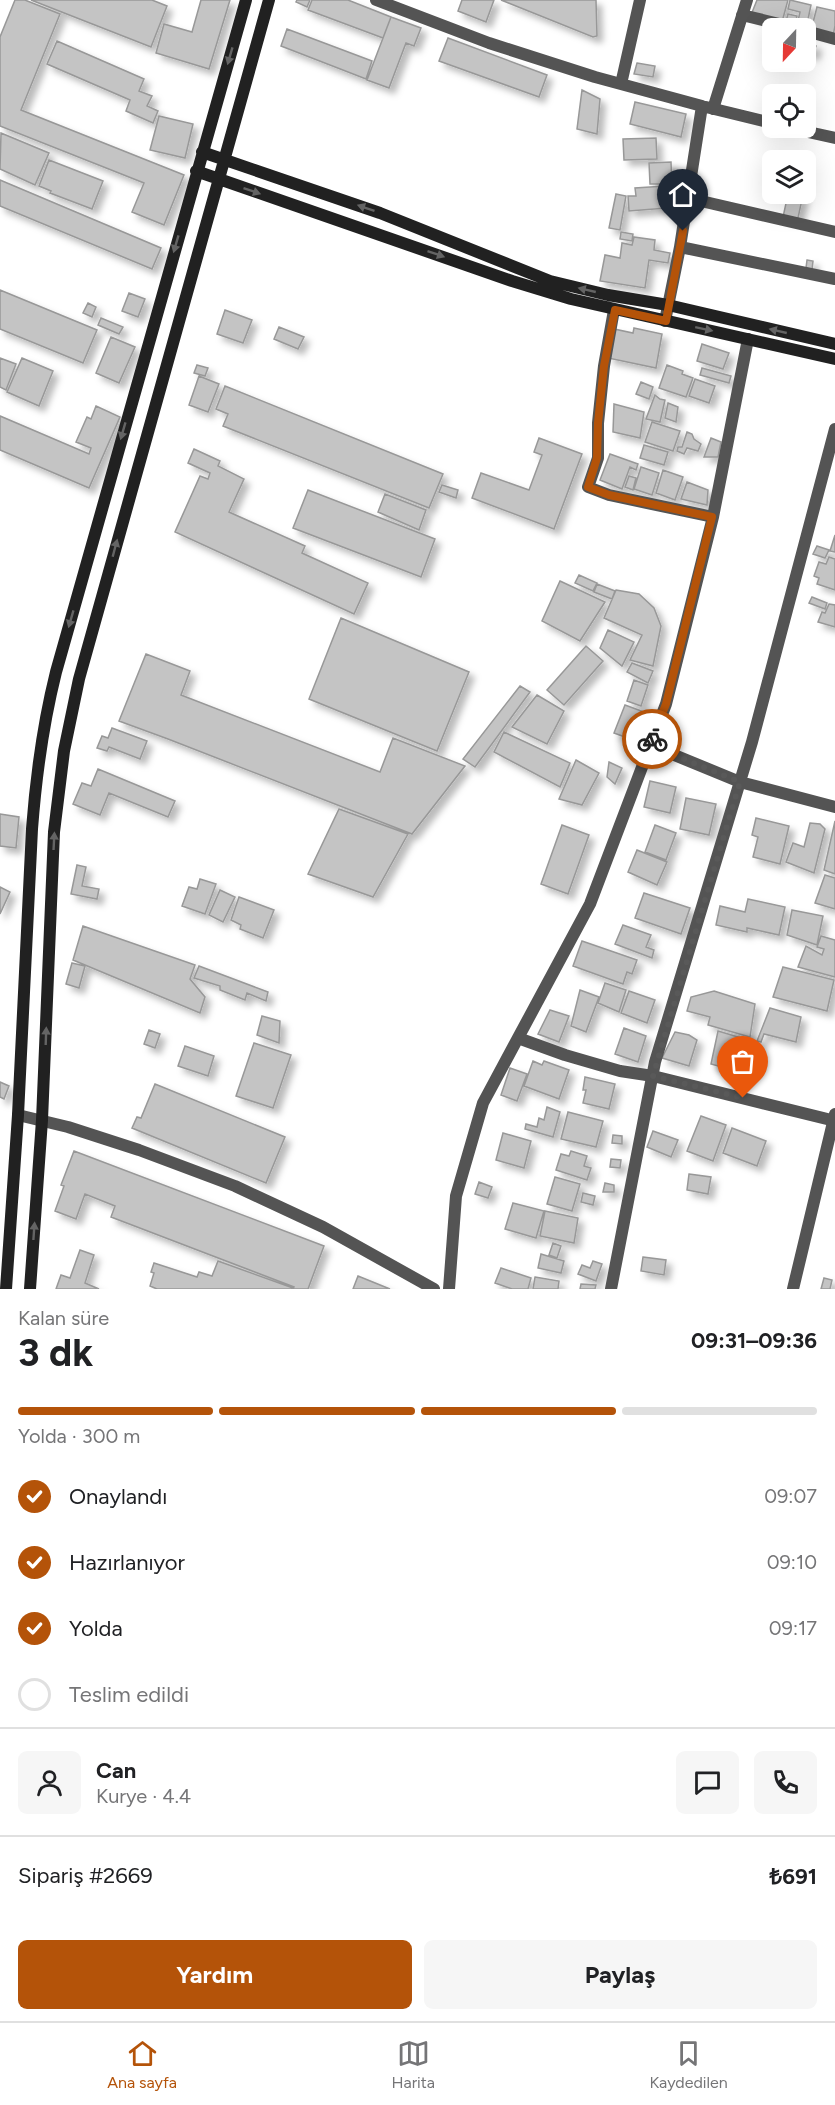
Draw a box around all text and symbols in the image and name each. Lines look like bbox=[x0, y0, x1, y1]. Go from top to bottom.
north arrow bbox=[762, 18, 816, 72]
map controls bbox=[762, 18, 816, 204]
one-way arrow bbox=[225, 47, 234, 65]
button: locate bbox=[762, 84, 816, 138]
button: layers bbox=[762, 150, 816, 204]
pin bbox=[657, 169, 708, 231]
icon: home bbox=[666, 178, 699, 211]
one-way arrow bbox=[243, 186, 261, 196]
one-way arrow bbox=[357, 202, 375, 212]
one-way arrow bbox=[171, 235, 180, 253]
one-way arrow bbox=[427, 250, 445, 260]
one-way arrow bbox=[578, 285, 597, 295]
one-way arrow bbox=[695, 325, 714, 334]
one-way arrow bbox=[769, 325, 787, 335]
one-way arrow bbox=[118, 422, 128, 441]
one-way arrow bbox=[110, 539, 120, 557]
one-way arrow bbox=[66, 610, 75, 628]
courier bbox=[622, 709, 682, 769]
icon: bike bbox=[636, 723, 669, 756]
one-way arrow bbox=[49, 832, 58, 851]
one-way arrow bbox=[41, 1027, 50, 1046]
pin bbox=[717, 1036, 768, 1098]
icon: bag bbox=[726, 1045, 759, 1078]
one-way arrow bbox=[29, 1221, 39, 1240]
text: Kalan süre bbox=[18, 1306, 109, 1330]
text: 09:31–09:36 bbox=[691, 1327, 817, 1354]
text: 3 dk bbox=[18, 1329, 93, 1376]
text: Yolda · 300 m bbox=[18, 1424, 140, 1448]
icon: check bbox=[18, 1480, 51, 1513]
text: Onaylandı bbox=[69, 1483, 167, 1510]
text: 09:07 bbox=[764, 1484, 817, 1508]
icon: check bbox=[18, 1546, 51, 1579]
text: Hazırlanıyor bbox=[69, 1549, 185, 1576]
text: 09:10 bbox=[767, 1550, 817, 1574]
icon: check bbox=[18, 1612, 51, 1645]
text: Yolda bbox=[69, 1615, 123, 1642]
text: 09:17 bbox=[769, 1616, 817, 1640]
text: Teslim edildi bbox=[69, 1681, 189, 1708]
button: person bbox=[18, 1751, 81, 1814]
button: chat bbox=[676, 1751, 739, 1814]
button: phone bbox=[754, 1751, 817, 1814]
text: Can bbox=[96, 1757, 136, 1784]
text: Kurye · 4.4 bbox=[96, 1784, 191, 1808]
text: Sipariş #2669 bbox=[18, 1862, 153, 1889]
text: ₺691 bbox=[770, 1863, 817, 1890]
button: Yardım bbox=[18, 1940, 412, 2009]
button: Paylaş bbox=[424, 1940, 817, 2009]
tab: Ana sayfa bbox=[107, 2037, 177, 2092]
tab: Harita bbox=[392, 2037, 435, 2092]
tab: Kaydedilen bbox=[649, 2037, 728, 2092]

